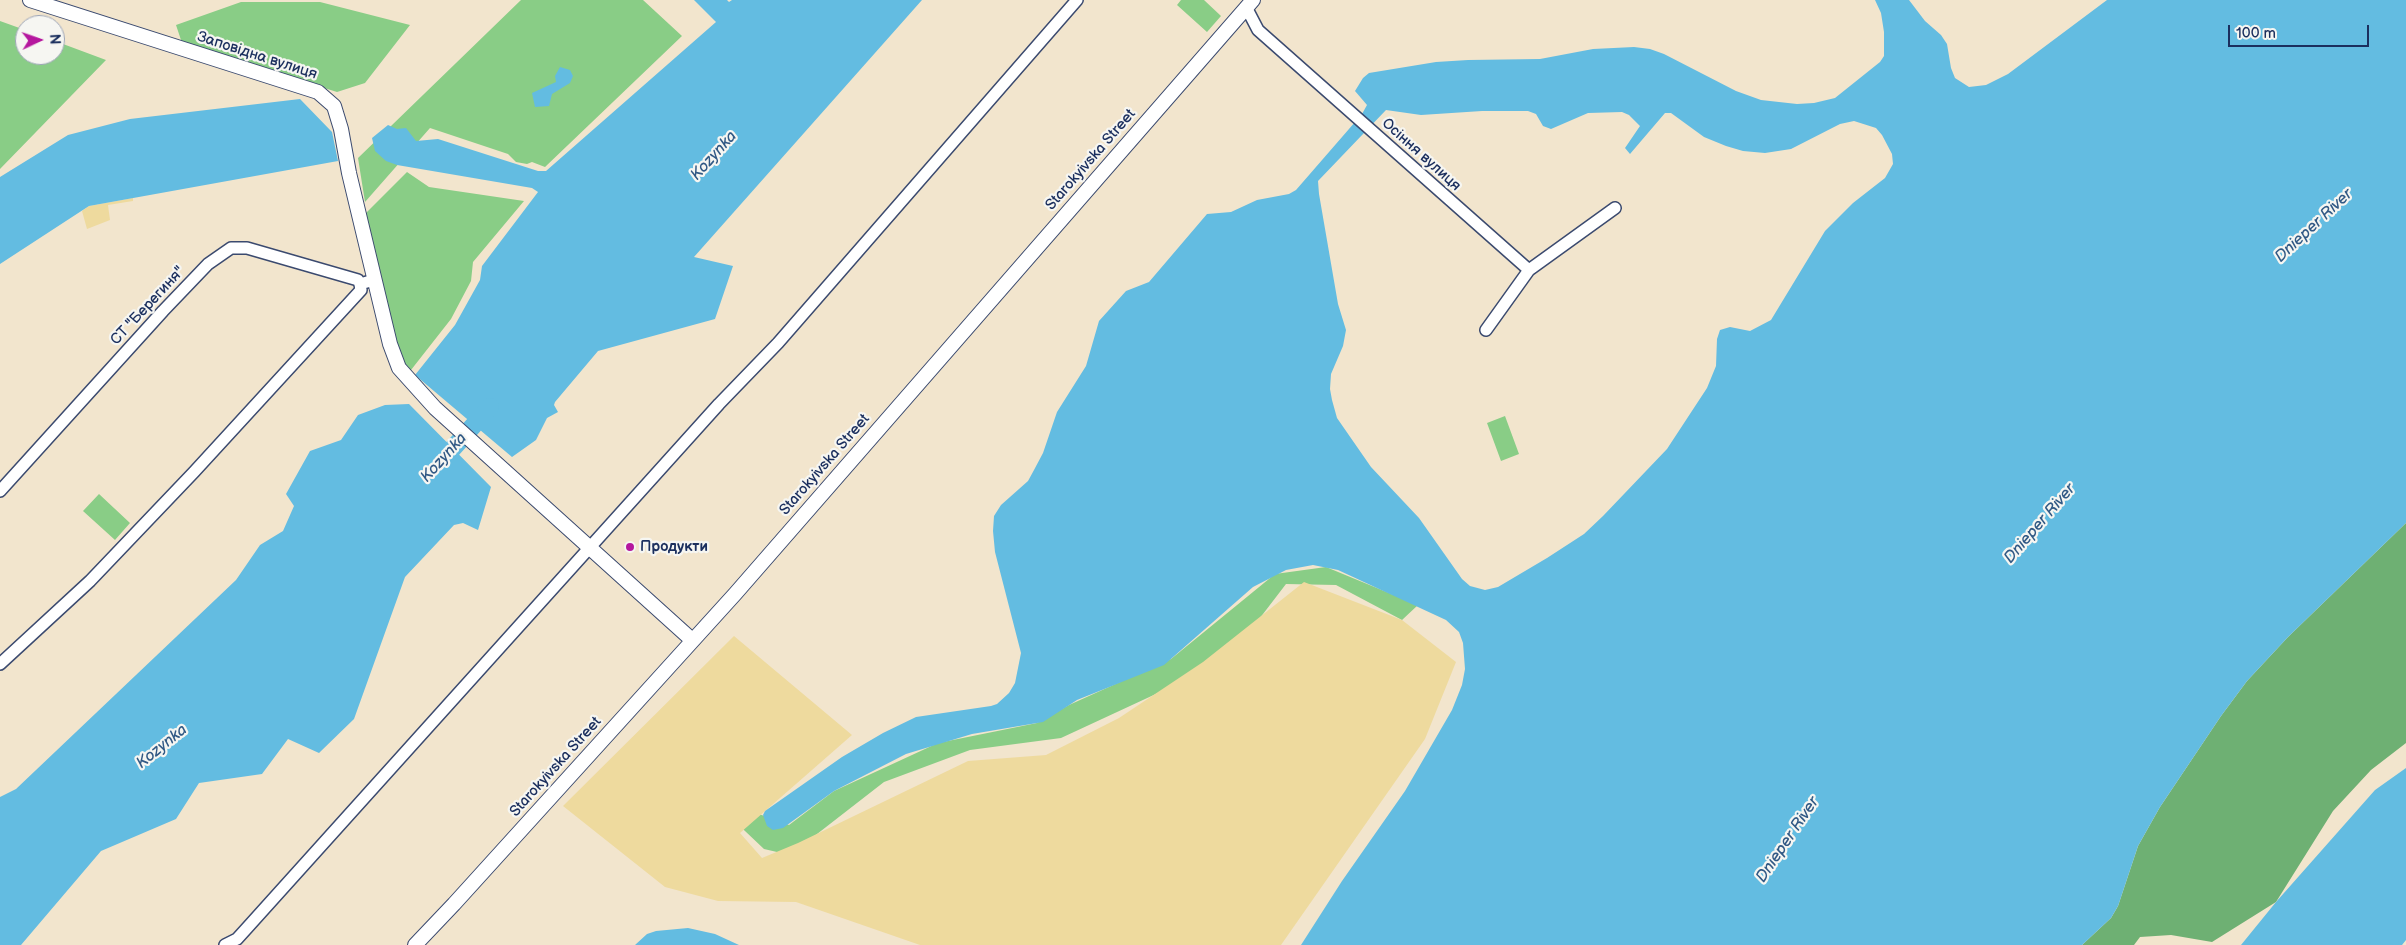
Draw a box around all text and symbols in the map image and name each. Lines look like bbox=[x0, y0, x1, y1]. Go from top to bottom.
north arrow bbox=[15, 15, 65, 65]
scale bar bbox=[2231, 15, 2372, 47]
text: 100 m bbox=[2236, 24, 2276, 43]
street label: Заповідна вулиця bbox=[195, 28, 319, 84]
text: N bbox=[46, 34, 63, 45]
street label: Starokyivska Street bbox=[1042, 106, 1140, 214]
street label: Осіння вулиця bbox=[1378, 115, 1464, 195]
water label: Kozynka bbox=[687, 127, 741, 185]
water label: Dnieper River bbox=[2271, 185, 2357, 267]
street label: СТ "Берегиня" bbox=[107, 263, 189, 349]
street label: Starokyivska Street bbox=[776, 411, 874, 519]
water label: Kozynka bbox=[417, 429, 471, 487]
water label: Dnieper River bbox=[2000, 480, 2080, 568]
place label: Продукти bbox=[640, 538, 708, 556]
marker: Продукти bbox=[624, 541, 636, 553]
street label: Starokyivska Street bbox=[506, 713, 606, 821]
water label: Kozynka bbox=[133, 721, 191, 773]
water label: Dnieper River bbox=[1752, 794, 1824, 886]

